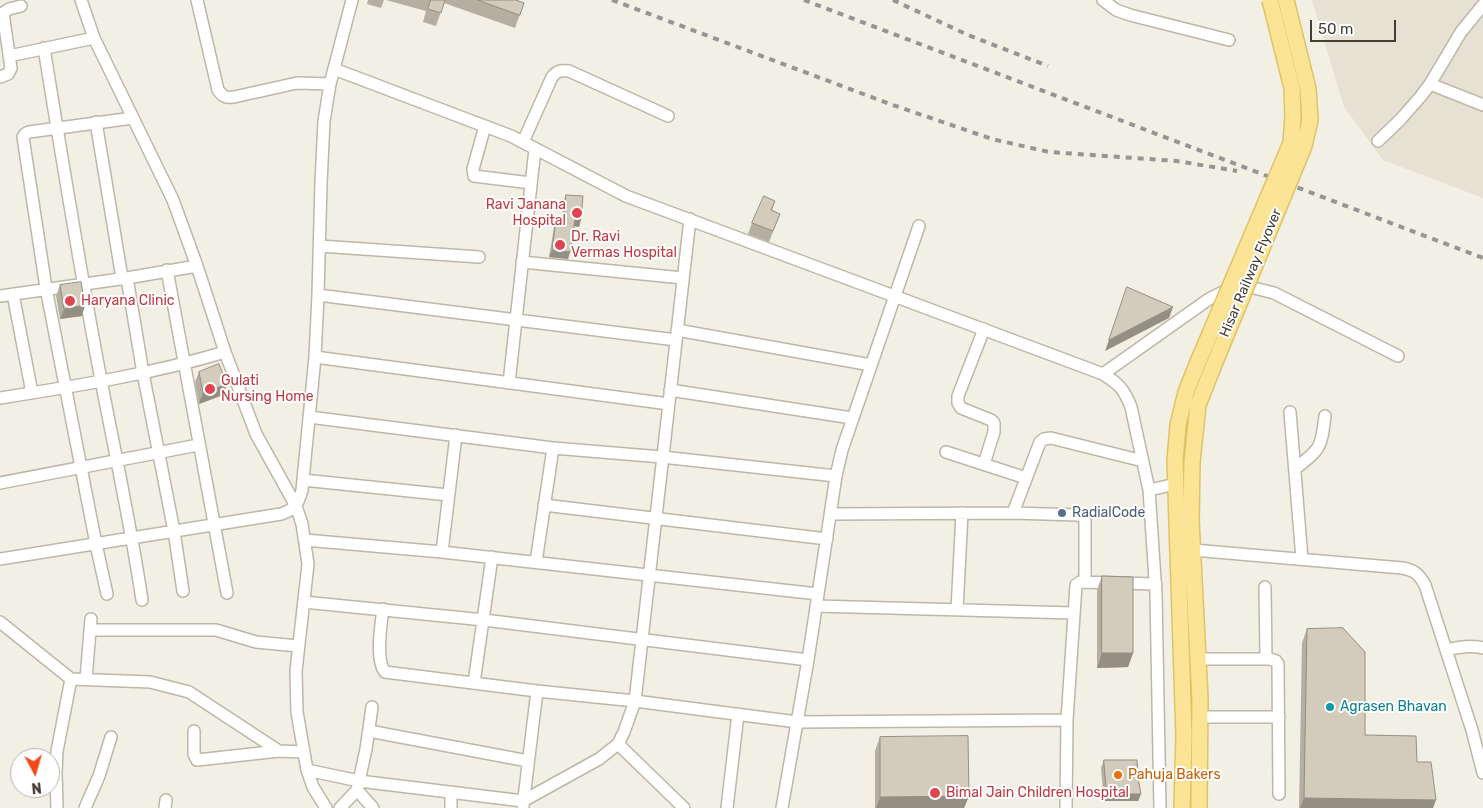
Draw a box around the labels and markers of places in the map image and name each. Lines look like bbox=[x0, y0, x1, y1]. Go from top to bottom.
place label: Ravi Janana Hospital bbox=[486, 197, 566, 230]
marker: Ravi Janana Hospital bbox=[570, 206, 584, 220]
place label: Dr. Ravi Vermas Hospital bbox=[571, 229, 677, 262]
marker: Dr. Ravi Vermas Hospital bbox=[553, 238, 567, 252]
place label: Haryana Clinic bbox=[81, 293, 175, 309]
marker: Haryana Clinic bbox=[63, 294, 77, 308]
place label: Gulati Nursing Home bbox=[221, 373, 314, 406]
marker: Gulati Nursing Home bbox=[203, 382, 217, 396]
place label: RadialCode bbox=[1072, 505, 1145, 521]
marker: RadialCode bbox=[1056, 507, 1068, 519]
place label: Agrasen Bhavan bbox=[1340, 699, 1447, 715]
marker: Agrasen Bhavan bbox=[1324, 701, 1336, 713]
place label: Pahuja Bakers bbox=[1128, 767, 1221, 783]
marker: Pahuja Bakers bbox=[1112, 769, 1124, 781]
place label: Bimal Jain Children Hospital bbox=[946, 785, 1129, 801]
marker: Bimal Jain Children Hospital bbox=[928, 786, 942, 800]

